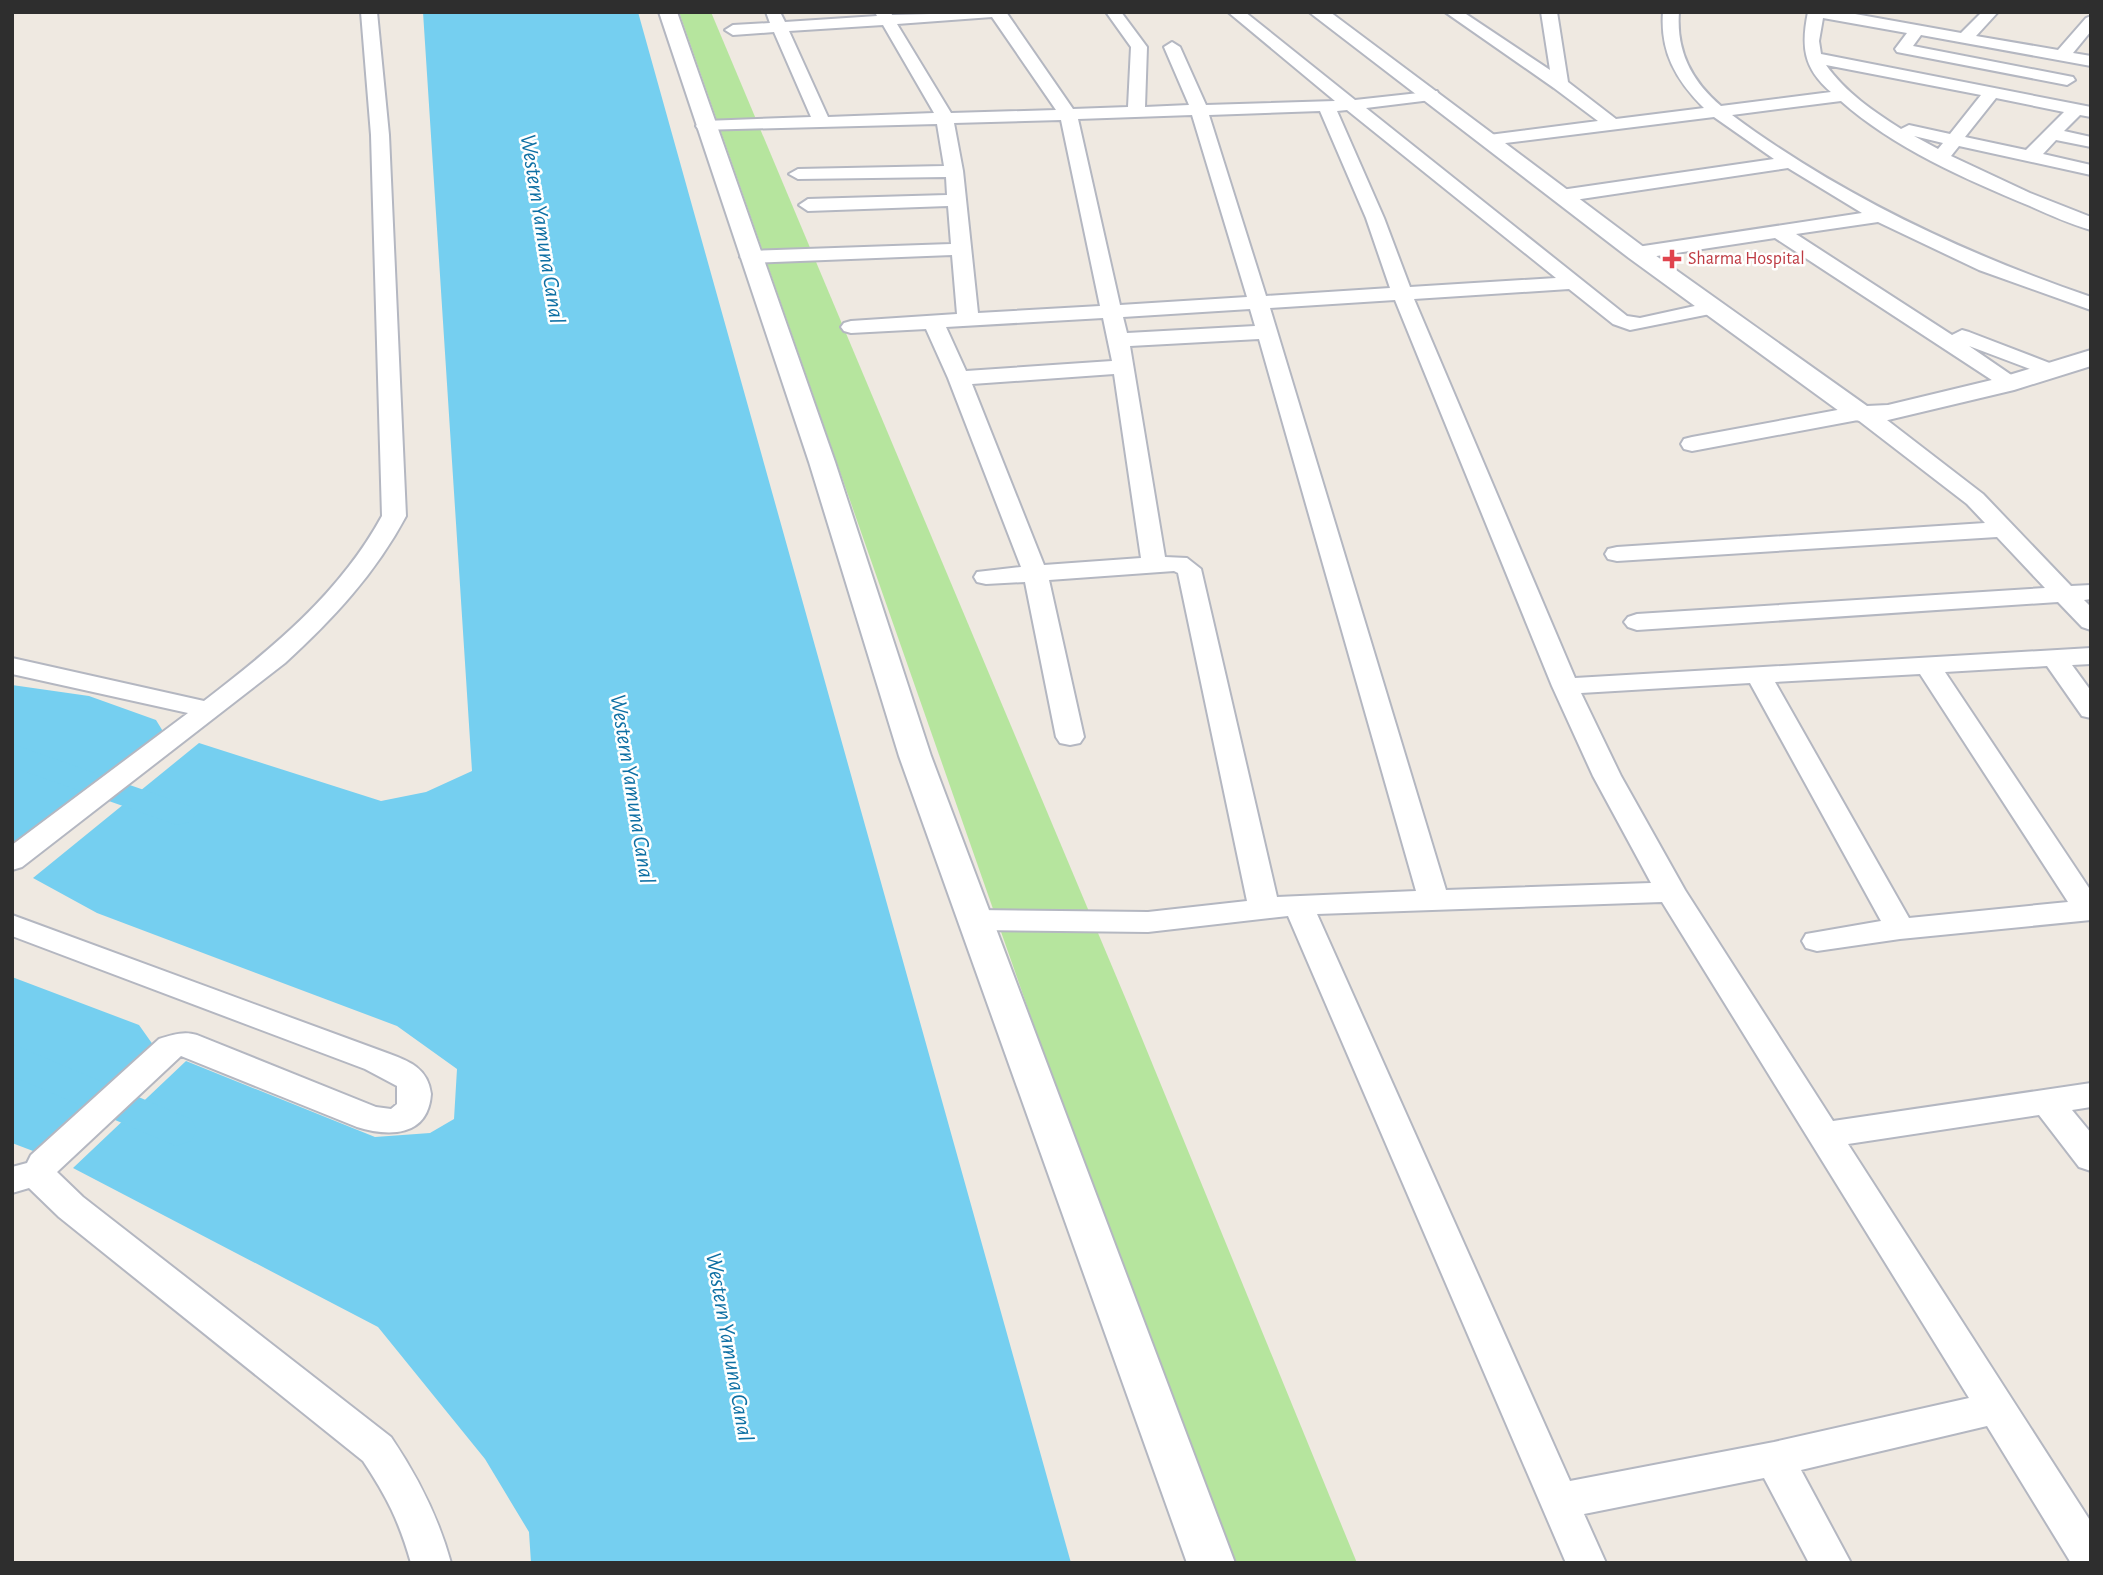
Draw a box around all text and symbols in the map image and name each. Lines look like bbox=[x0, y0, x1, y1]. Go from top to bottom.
water label: Western Yamuna Canal bbox=[516, 133, 568, 326]
marker: Sharma Hospital bbox=[1662, 249, 1682, 269]
place label: Sharma Hospital bbox=[1688, 250, 1805, 268]
water label: Western Yamuna Canal bbox=[606, 693, 658, 886]
water label: Western Yamuna Canal bbox=[701, 1251, 757, 1444]

